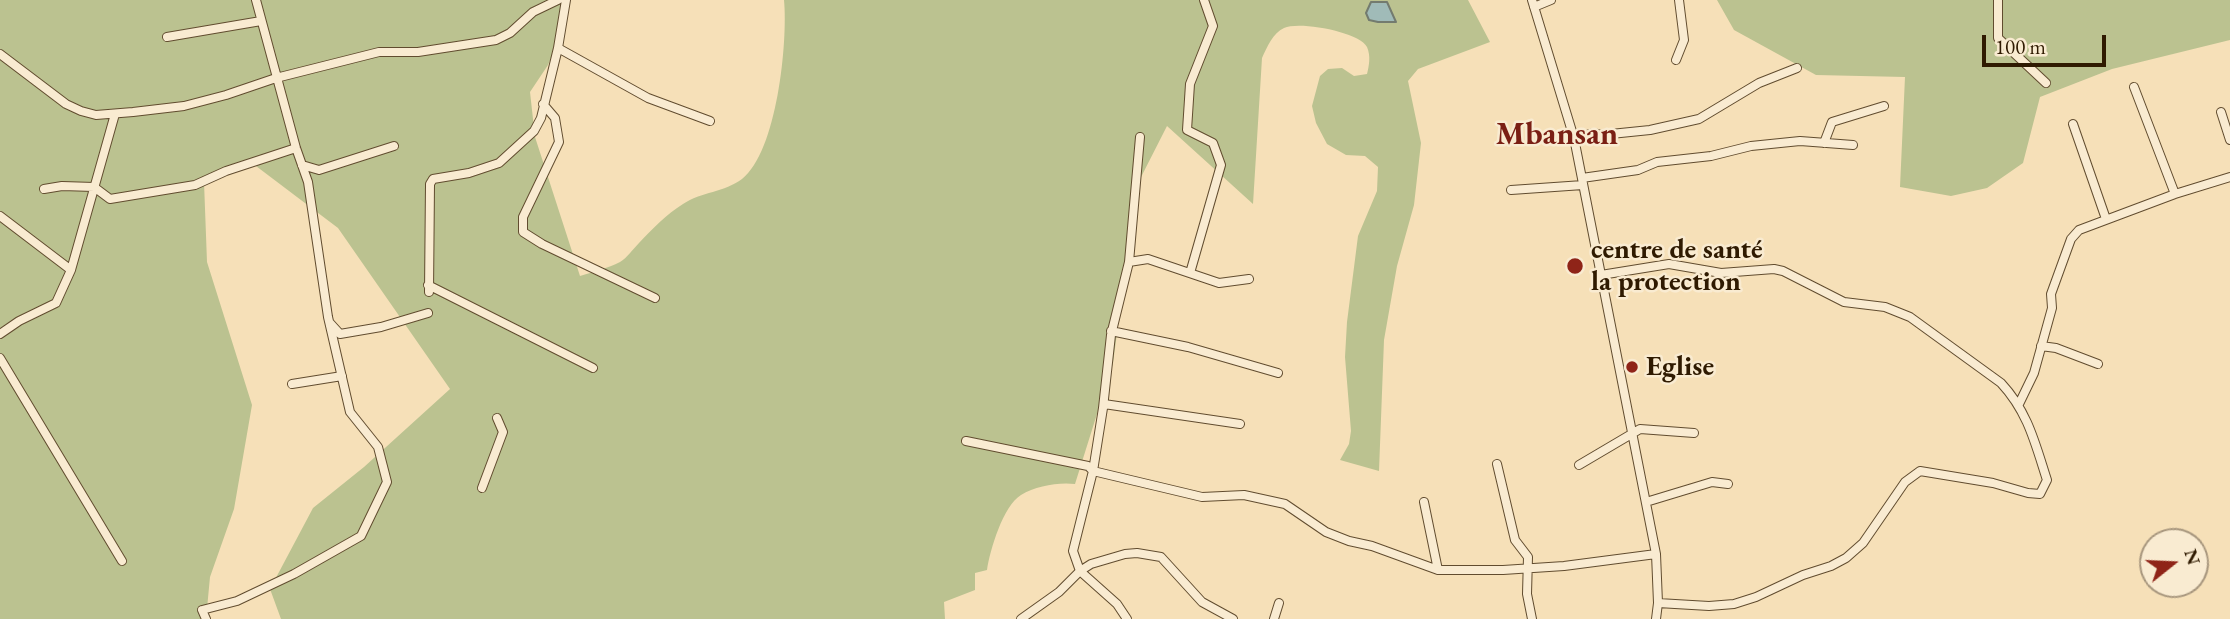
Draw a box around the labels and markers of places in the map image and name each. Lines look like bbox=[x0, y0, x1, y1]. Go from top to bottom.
place label: centre de santé la protection bbox=[1591, 233, 1763, 299]
marker: centre de santé la protection bbox=[1565, 256, 1585, 276]
place label: Eglise bbox=[1646, 350, 1714, 384]
marker: Eglise bbox=[1624, 359, 1640, 375]

